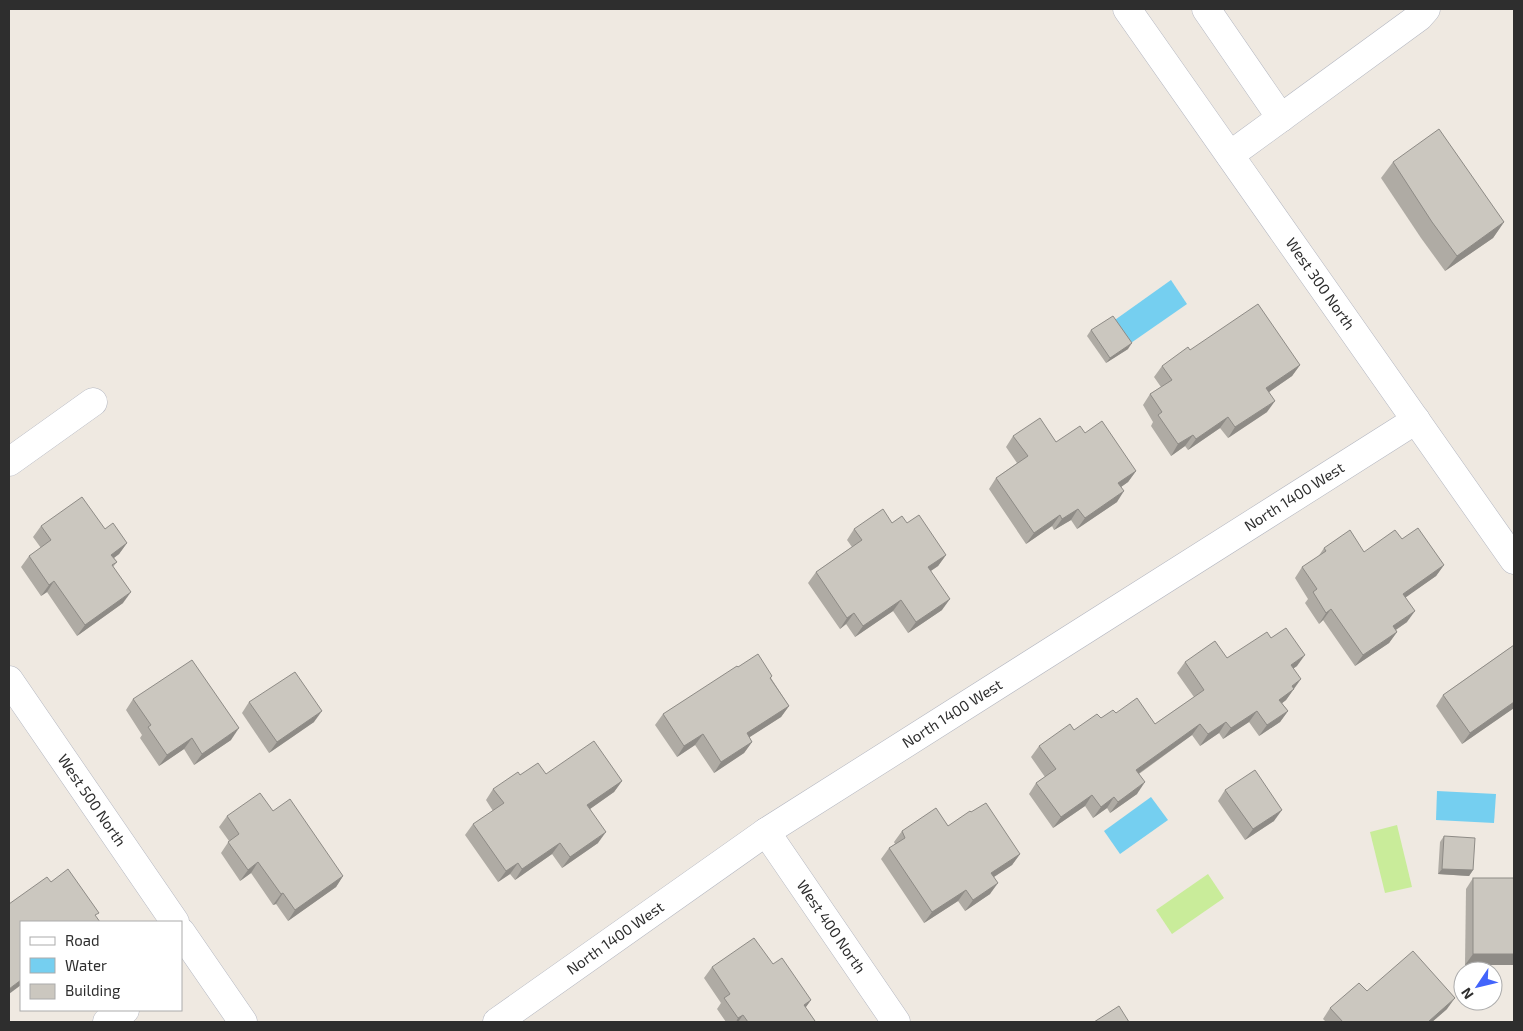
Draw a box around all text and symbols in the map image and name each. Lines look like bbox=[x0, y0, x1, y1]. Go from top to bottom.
street label: West 300 North bbox=[1283, 234, 1359, 333]
street label: North 1400 West bbox=[1241, 458, 1347, 535]
street label: North 1400 West bbox=[899, 675, 1005, 751]
street label: West 500 North bbox=[55, 750, 130, 849]
street label: West 400 North bbox=[794, 876, 870, 976]
street label: North 1400 West bbox=[563, 897, 667, 978]
legend bbox=[20, 921, 182, 1011]
text: Road bbox=[65, 931, 100, 949]
text: Water bbox=[65, 956, 107, 974]
north arrow bbox=[1453, 961, 1503, 1011]
text: Building bbox=[65, 981, 121, 999]
text: N bbox=[1457, 985, 1477, 1003]

